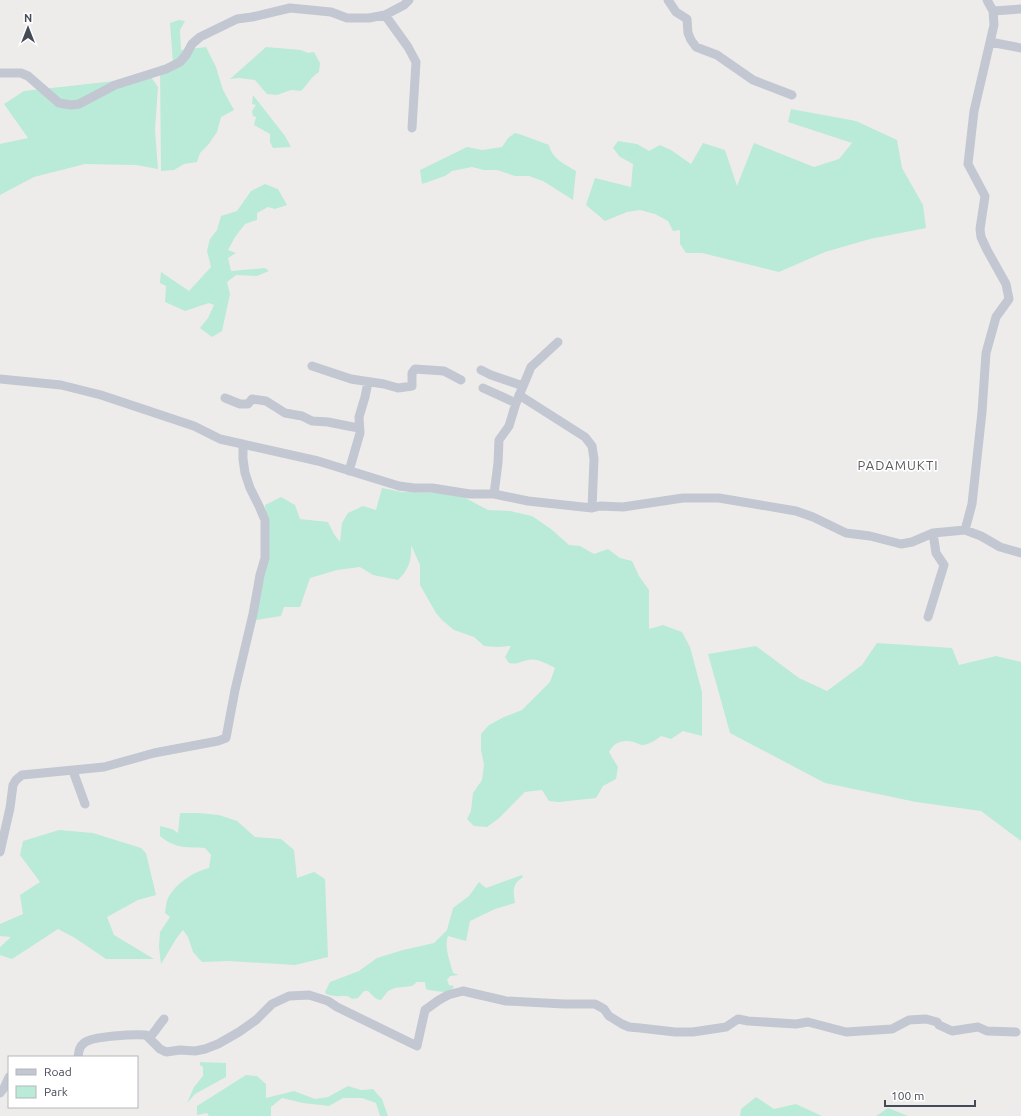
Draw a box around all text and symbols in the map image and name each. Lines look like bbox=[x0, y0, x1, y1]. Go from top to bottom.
north arrow bbox=[8, 8, 48, 48]
text: N bbox=[24, 12, 32, 24]
district label: PADAMUKTI bbox=[857, 458, 939, 472]
legend bbox=[8, 1056, 138, 1108]
text: Road bbox=[44, 1065, 72, 1078]
scale bar bbox=[885, 1082, 975, 1108]
text: Park bbox=[44, 1085, 68, 1098]
text: 100 m bbox=[891, 1089, 924, 1102]

